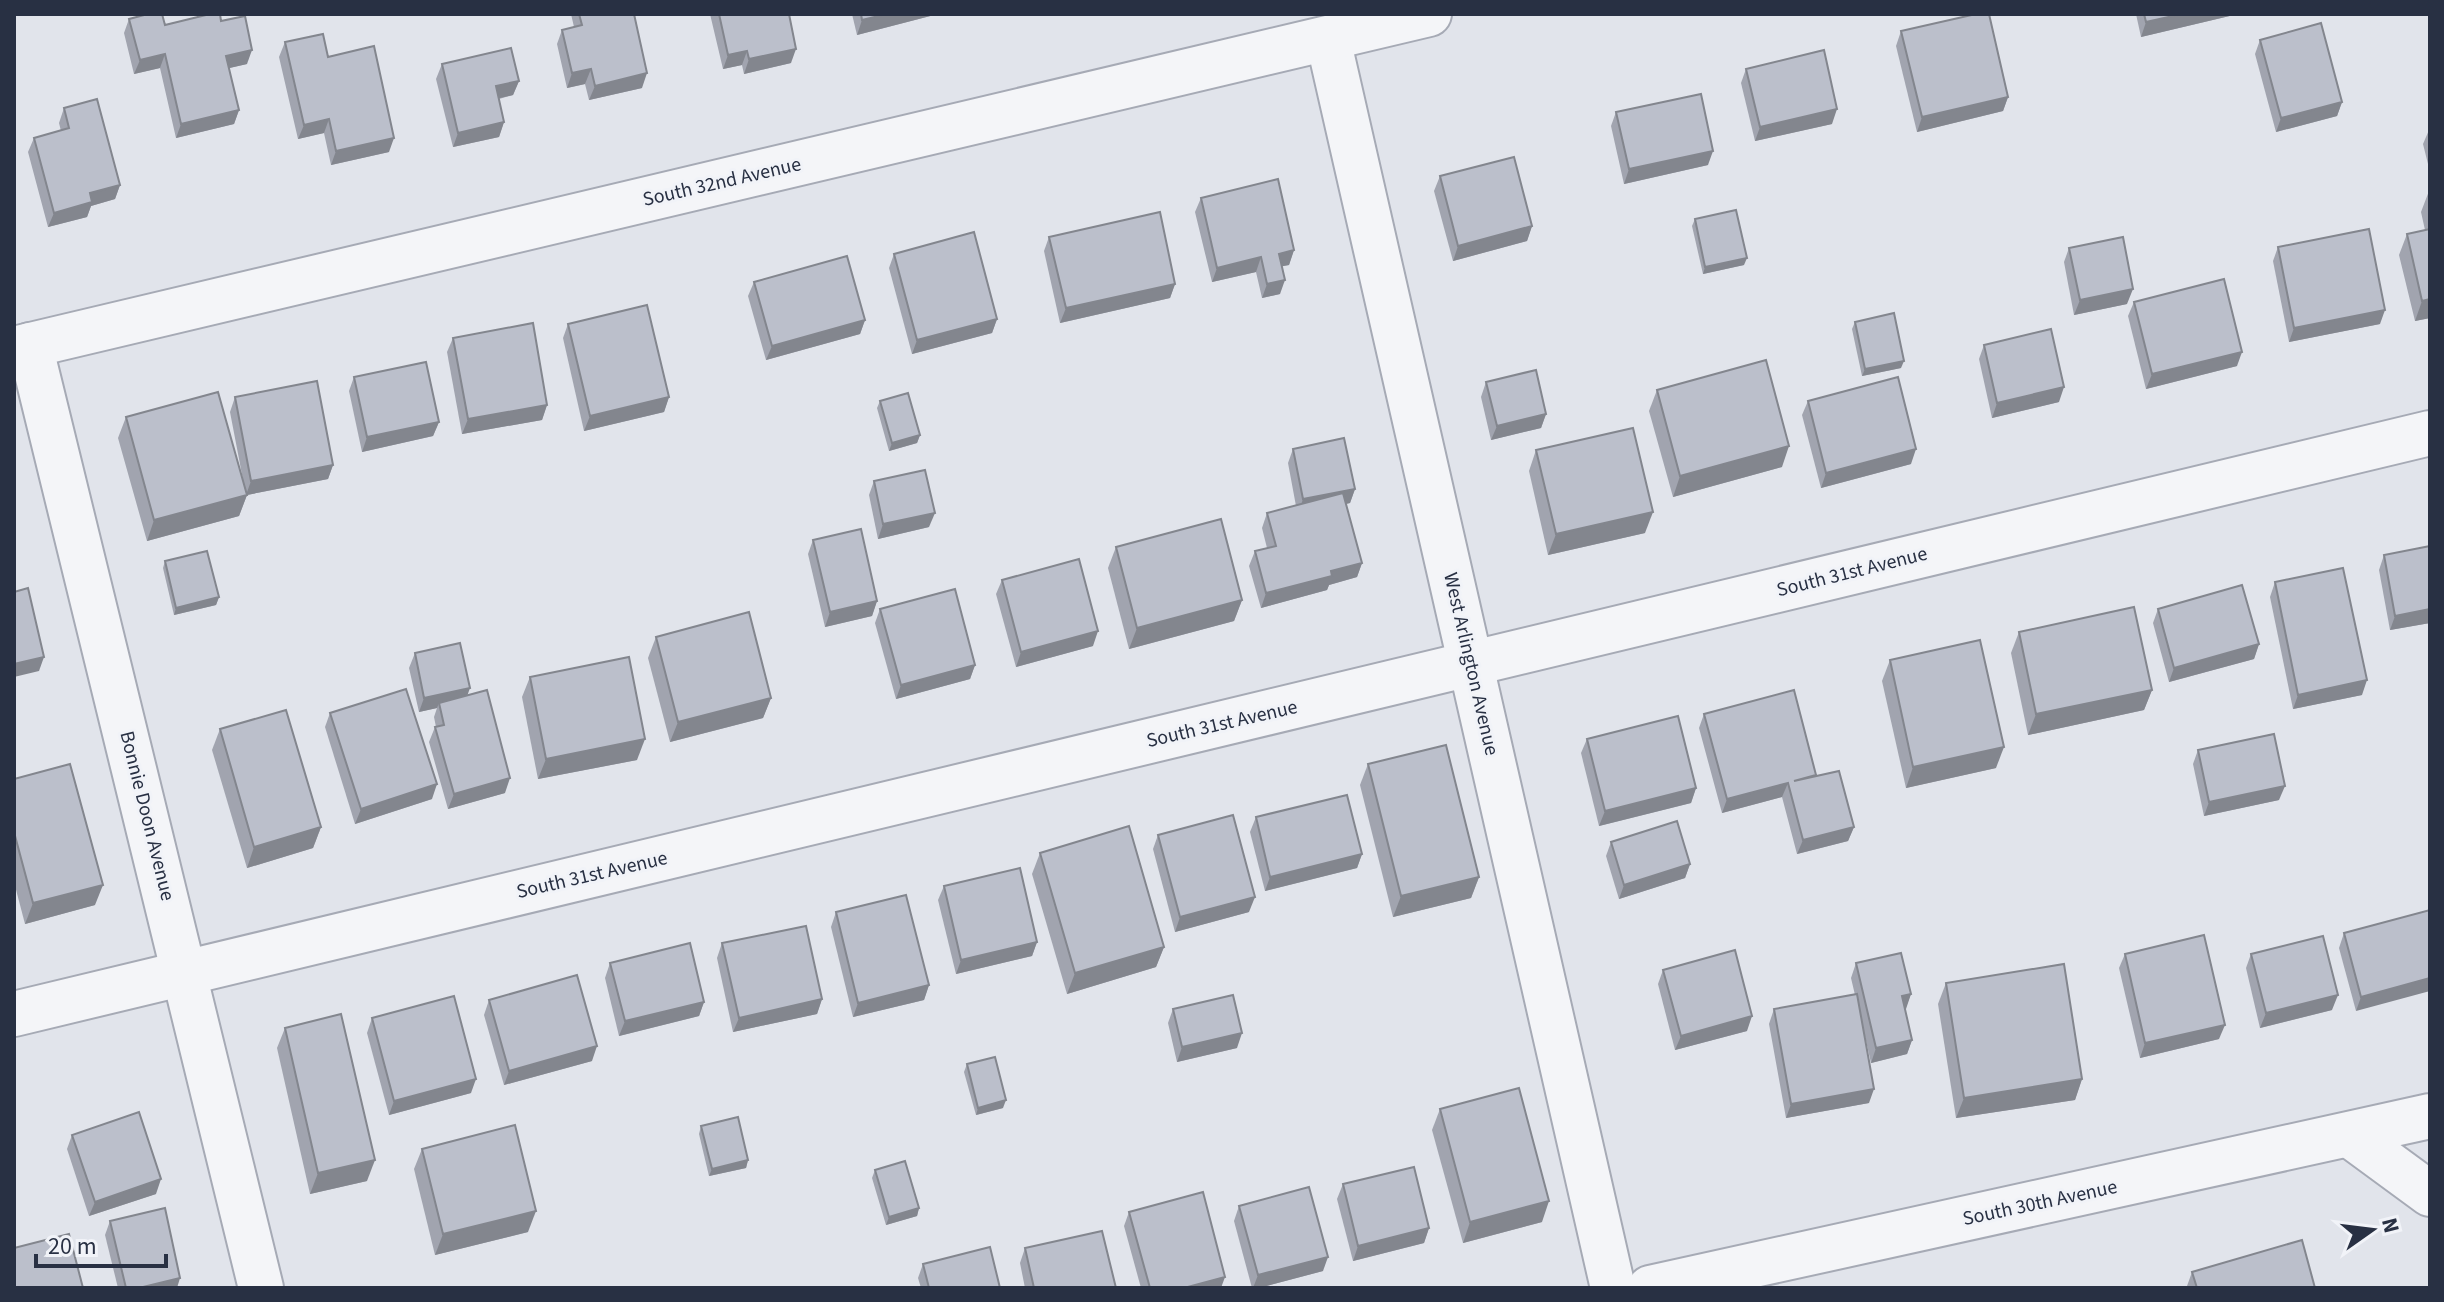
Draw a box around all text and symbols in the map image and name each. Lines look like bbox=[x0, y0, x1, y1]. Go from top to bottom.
street label: South 32nd Avenue bbox=[640, 150, 804, 214]
street label: South 31st Avenue bbox=[1774, 540, 1930, 604]
street label: West Arlington Avenue bbox=[1436, 570, 1506, 758]
street label: South 31st Avenue bbox=[1144, 693, 1300, 755]
street label: Bonnie Doon Avenue bbox=[112, 728, 182, 904]
street label: South 31st Avenue bbox=[514, 844, 670, 906]
street label: South 30th Avenue bbox=[1960, 1173, 2120, 1233]
north arrow bbox=[2332, 1190, 2412, 1270]
text: N bbox=[2373, 1214, 2408, 1236]
scale bar bbox=[36, 1218, 166, 1268]
text: 20 m bbox=[48, 1229, 97, 1264]

